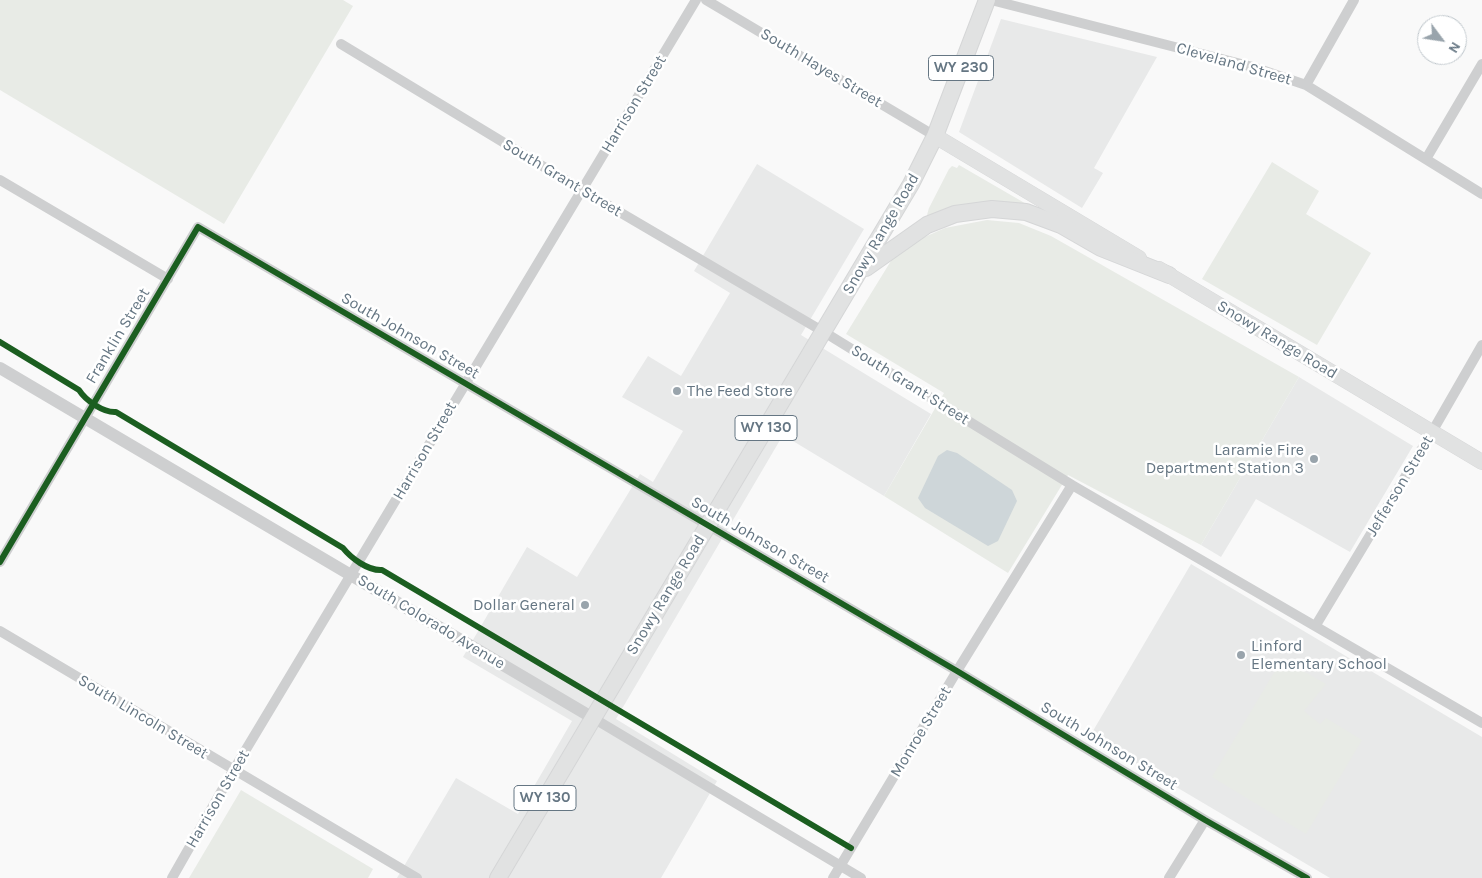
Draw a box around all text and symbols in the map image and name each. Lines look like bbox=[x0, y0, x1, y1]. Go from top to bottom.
north arrow bbox=[1417, 15, 1467, 65]
street label: South Hayes Street bbox=[757, 24, 885, 112]
street label: Cleveland Street bbox=[1174, 38, 1294, 90]
text: N bbox=[1445, 39, 1464, 56]
street label: Harrison Street bbox=[597, 52, 671, 156]
road number: WY 230 bbox=[928, 56, 994, 80]
street label: South Grant Street bbox=[499, 135, 625, 221]
street label: Snowy Range Road bbox=[838, 170, 924, 298]
street label: Franklin Street bbox=[82, 285, 154, 387]
street label: South Johnson Street bbox=[337, 289, 483, 383]
street label: Snowy Range Road bbox=[1213, 296, 1341, 384]
street label: South Grant Street bbox=[847, 341, 973, 429]
place label: The Feed Store bbox=[687, 381, 793, 401]
marker: The Feed Store bbox=[671, 385, 683, 397]
street label: Harrison Street bbox=[389, 398, 461, 504]
road number: WY 130 bbox=[735, 416, 797, 440]
street label: Jefferson Street bbox=[1362, 432, 1438, 540]
place label: Laramie Fire Department Station 3 bbox=[1146, 440, 1304, 478]
marker: Laramie Fire Department Station 3 bbox=[1308, 453, 1320, 465]
street label: South Johnson Street bbox=[687, 493, 833, 587]
street label: Snowy Range Road bbox=[622, 531, 710, 659]
street label: South Colorado Avenue bbox=[354, 570, 508, 674]
place label: Dollar General bbox=[473, 595, 575, 615]
marker: Dollar General bbox=[579, 599, 591, 611]
place label: Linford Elementary School bbox=[1251, 636, 1387, 674]
marker: Linford Elementary School bbox=[1235, 649, 1247, 661]
street label: South Lincoln Street bbox=[74, 671, 212, 763]
street label: Monroe Street bbox=[886, 683, 956, 781]
street label: South Johnson Street bbox=[1037, 697, 1181, 795]
street label: Harrison Street bbox=[182, 746, 254, 852]
road number: WY 130 bbox=[514, 786, 576, 810]

